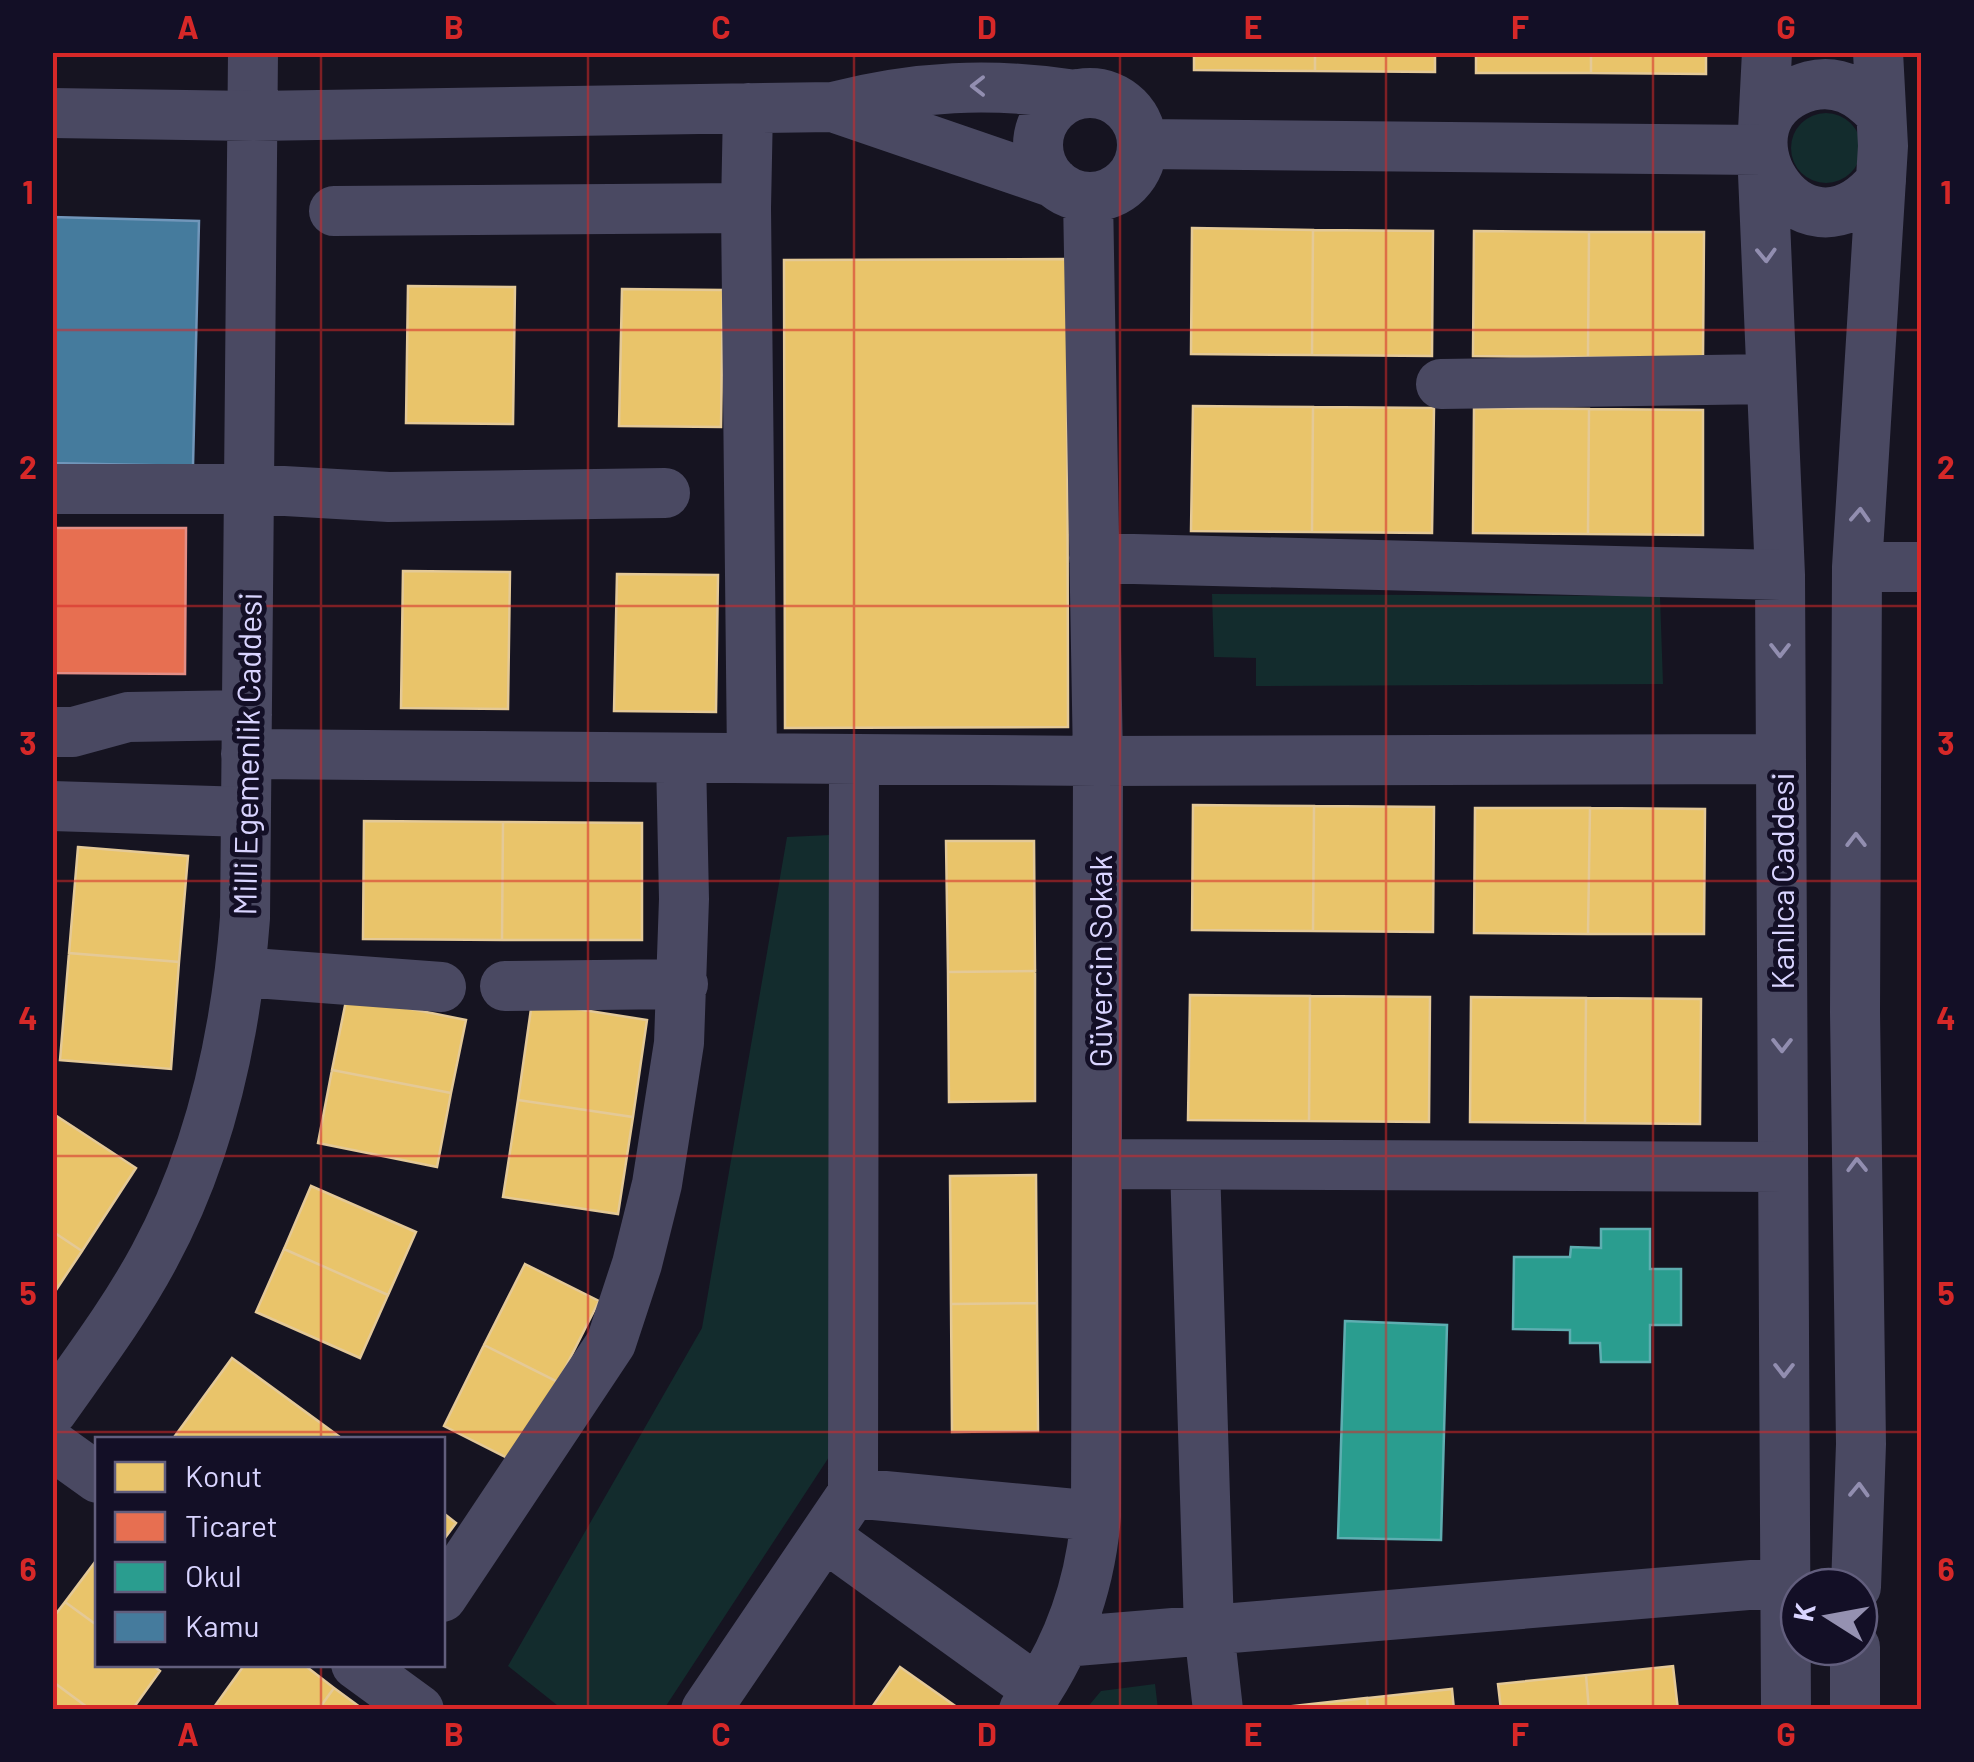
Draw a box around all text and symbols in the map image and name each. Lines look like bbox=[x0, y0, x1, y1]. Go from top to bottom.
text: A bbox=[177, 7, 199, 45]
text: B bbox=[444, 7, 464, 45]
text: C bbox=[711, 7, 731, 45]
text: D bbox=[977, 7, 997, 45]
text: E bbox=[1244, 7, 1262, 45]
text: F bbox=[1511, 7, 1529, 45]
text: G bbox=[1776, 7, 1796, 45]
one-way arrow bbox=[970, 75, 986, 97]
text: 1 bbox=[22, 172, 34, 210]
text: 1 bbox=[1940, 172, 1952, 210]
one-way arrow bbox=[1756, 247, 1777, 263]
text: 2 bbox=[19, 447, 37, 485]
text: 2 bbox=[1937, 447, 1955, 485]
one-way arrow bbox=[1849, 506, 1871, 522]
street label: Milli Egemenlik Caddesi bbox=[224, 592, 268, 916]
one-way arrow bbox=[1769, 642, 1791, 658]
text: 3 bbox=[19, 723, 37, 761]
text: 3 bbox=[1937, 723, 1955, 761]
street label: Kanlıca Caddesi bbox=[1762, 772, 1800, 990]
one-way arrow bbox=[1845, 831, 1867, 846]
street label: Güvercin Sokak bbox=[1080, 855, 1118, 1067]
text: 4 bbox=[18, 998, 38, 1036]
text: 4 bbox=[1936, 998, 1956, 1036]
one-way arrow bbox=[1771, 1038, 1793, 1053]
one-way arrow bbox=[1846, 1156, 1868, 1172]
text: 5 bbox=[19, 1273, 37, 1311]
text: 5 bbox=[1937, 1273, 1955, 1311]
one-way arrow bbox=[1773, 1362, 1795, 1378]
legend bbox=[95, 1437, 445, 1667]
text: Konut bbox=[185, 1457, 262, 1493]
one-way arrow bbox=[1848, 1481, 1869, 1497]
text: Ticaret bbox=[185, 1507, 278, 1543]
text: 6 bbox=[19, 1549, 37, 1587]
text: 6 bbox=[1937, 1549, 1955, 1587]
text: Okul bbox=[185, 1557, 242, 1593]
north arrow bbox=[1779, 1567, 1879, 1667]
text: K bbox=[1785, 1600, 1822, 1624]
text: Kamu bbox=[185, 1607, 260, 1643]
text: A bbox=[177, 1714, 199, 1752]
text: B bbox=[444, 1714, 464, 1752]
text: C bbox=[711, 1714, 731, 1752]
text: D bbox=[977, 1714, 997, 1752]
text: E bbox=[1244, 1714, 1262, 1752]
text: F bbox=[1511, 1714, 1529, 1752]
text: G bbox=[1776, 1714, 1796, 1752]

